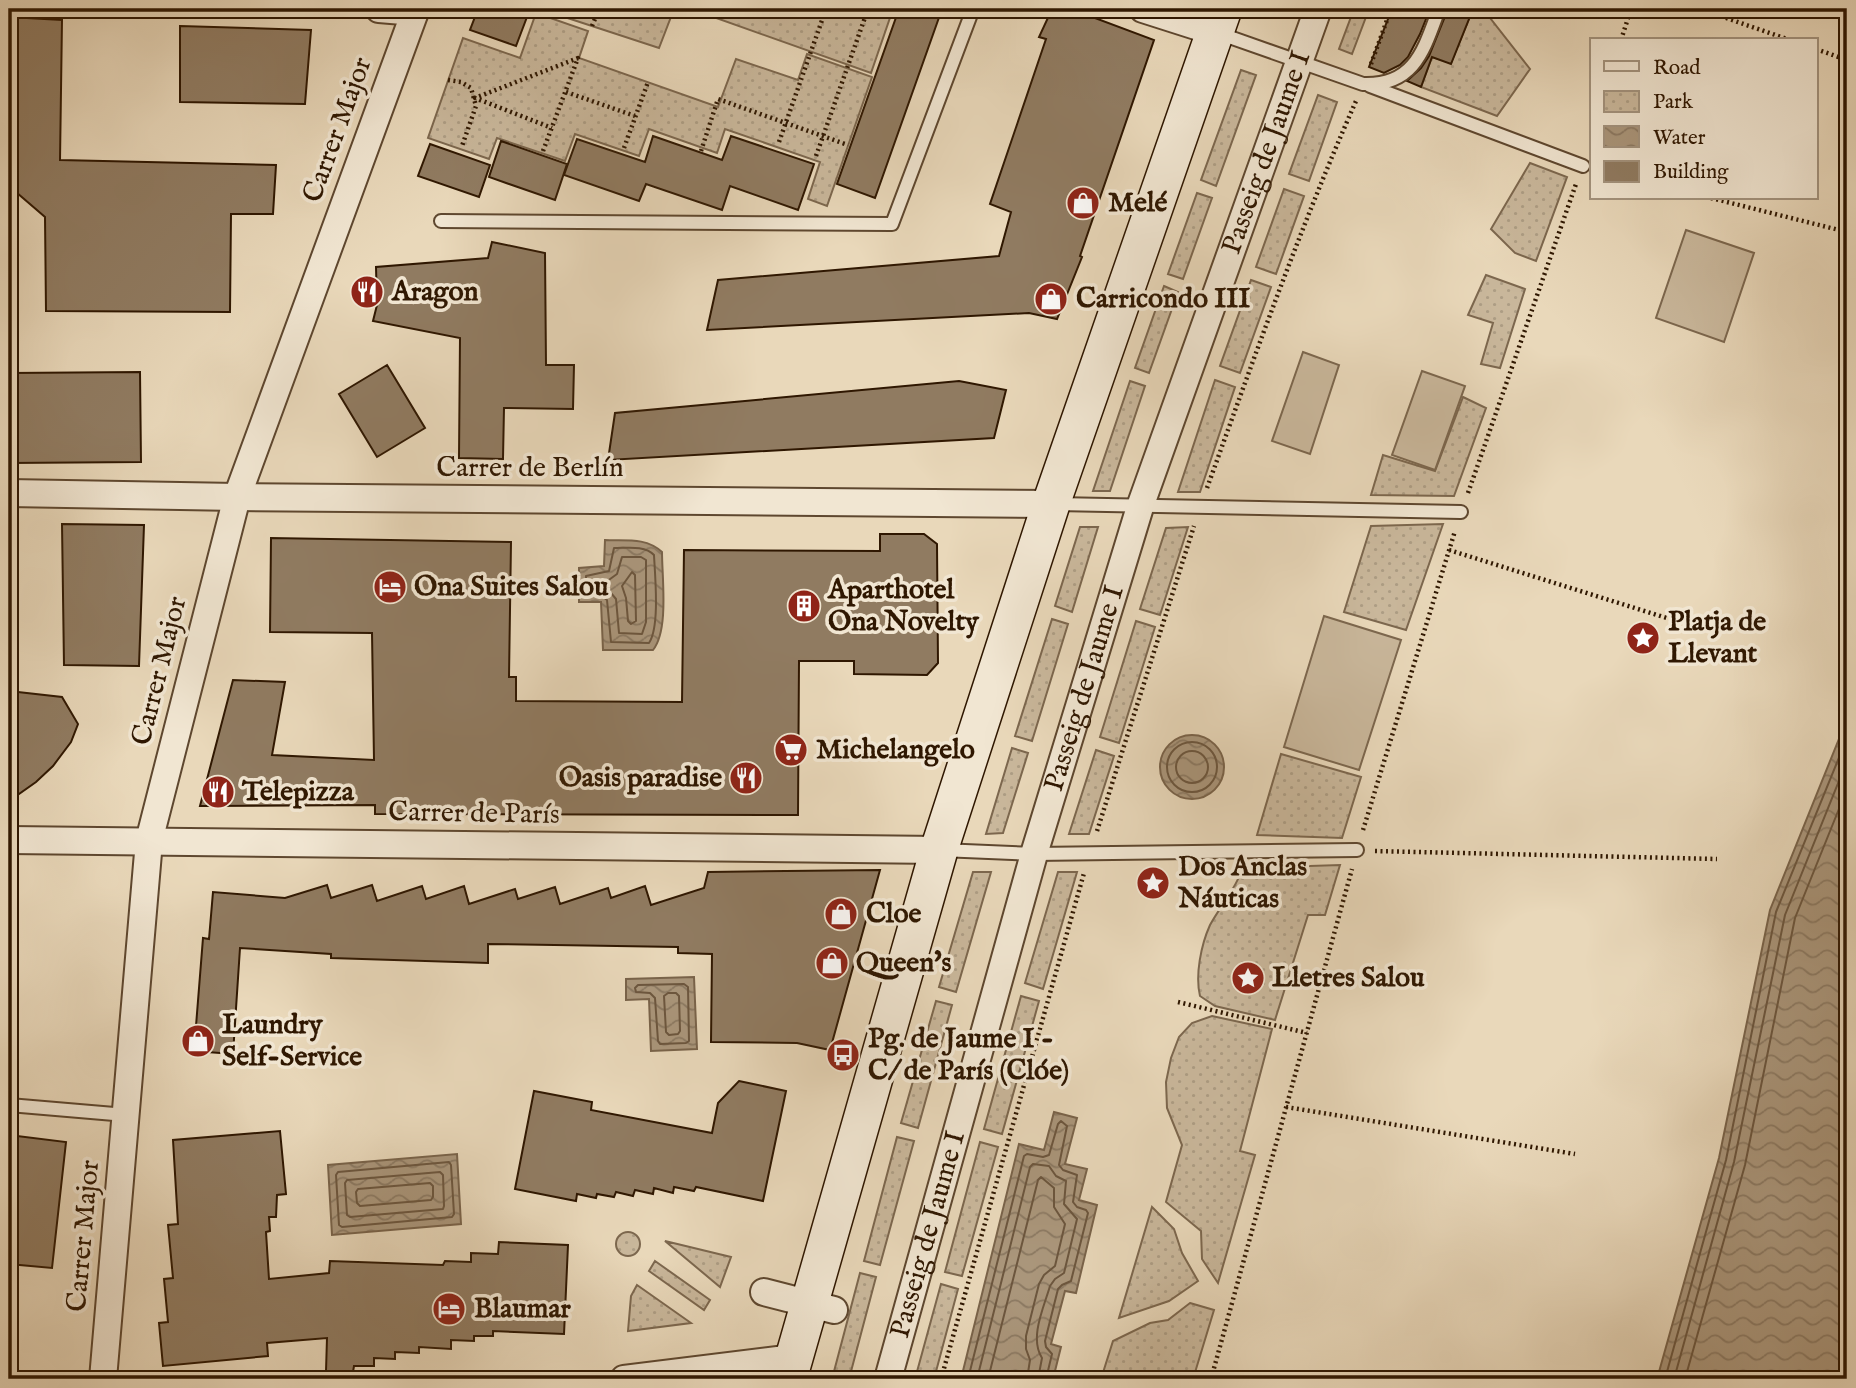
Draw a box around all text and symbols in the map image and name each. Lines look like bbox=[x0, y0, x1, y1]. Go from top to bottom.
legend bbox=[1590, 38, 1818, 200]
street label: Passeig de Jaume I bbox=[1214, 46, 1319, 259]
street label: Carrer Major bbox=[296, 52, 380, 208]
text: Road bbox=[1653, 55, 1701, 82]
text: Park bbox=[1653, 89, 1694, 116]
text: Water bbox=[1653, 125, 1706, 152]
text: Building bbox=[1653, 159, 1729, 186]
shop icon: Melé bbox=[1064, 184, 1102, 222]
place label: Melé bbox=[1108, 186, 1167, 221]
restaurant icon: Aragon bbox=[348, 273, 386, 311]
place label: Aragon bbox=[391, 275, 478, 310]
shop icon: Carricondo III bbox=[1032, 280, 1070, 318]
place label: Carricondo III bbox=[1076, 282, 1250, 317]
street label: Carrer de Berlín bbox=[436, 451, 624, 486]
hotel icon: Ona Suites Salou bbox=[371, 568, 409, 606]
place label: Ona Suites Salou bbox=[414, 570, 609, 605]
place label: Aparthotel Ona Novelty bbox=[827, 573, 980, 640]
street label: Passeig de Jaume I bbox=[1037, 581, 1132, 796]
building icon: Aparthotel Ona Novelty bbox=[785, 587, 823, 625]
street label: Carrer Major bbox=[125, 593, 195, 749]
place label: Platja de Llevant bbox=[1668, 605, 1766, 672]
place icon: Platja de Llevant bbox=[1624, 619, 1662, 657]
supermarket icon: Michelangelo bbox=[772, 731, 810, 769]
place label: Michelangelo bbox=[816, 733, 975, 768]
restaurant icon: Oasis paradise bbox=[727, 759, 765, 797]
place label: Oasis paradise bbox=[559, 761, 722, 796]
restaurant icon: Telepizza bbox=[199, 773, 237, 811]
place label: Telepizza bbox=[241, 775, 355, 810]
street label: Carrer de París bbox=[388, 795, 560, 833]
place label: Dos Anclas Náuticas bbox=[1177, 850, 1307, 917]
place icon: Dos Anclas Náuticas bbox=[1134, 864, 1172, 902]
shop icon: Cloe bbox=[822, 895, 860, 933]
place label: Cloe bbox=[866, 897, 922, 932]
shop icon: Queen's bbox=[813, 944, 851, 982]
place label: Queen's bbox=[856, 946, 952, 981]
place icon: Lletres Salou bbox=[1229, 959, 1267, 997]
place label: Lletres Salou bbox=[1272, 961, 1425, 996]
place label: Laundry Self-Service bbox=[222, 1008, 362, 1075]
shop icon: Laundry Self-Service bbox=[179, 1022, 217, 1060]
place label: Pg. de Jaume I - C/ de París (Clóe) bbox=[868, 1022, 1069, 1089]
bus stop icon: Pg. de Jaume I - C/ de París (Clóe) bbox=[824, 1036, 862, 1074]
street label: Passeig de Jaume I bbox=[883, 1127, 974, 1342]
street label: Carrer Major bbox=[60, 1159, 108, 1313]
hotel icon: Blaumar bbox=[430, 1290, 468, 1328]
place label: Blaumar bbox=[474, 1292, 572, 1327]

